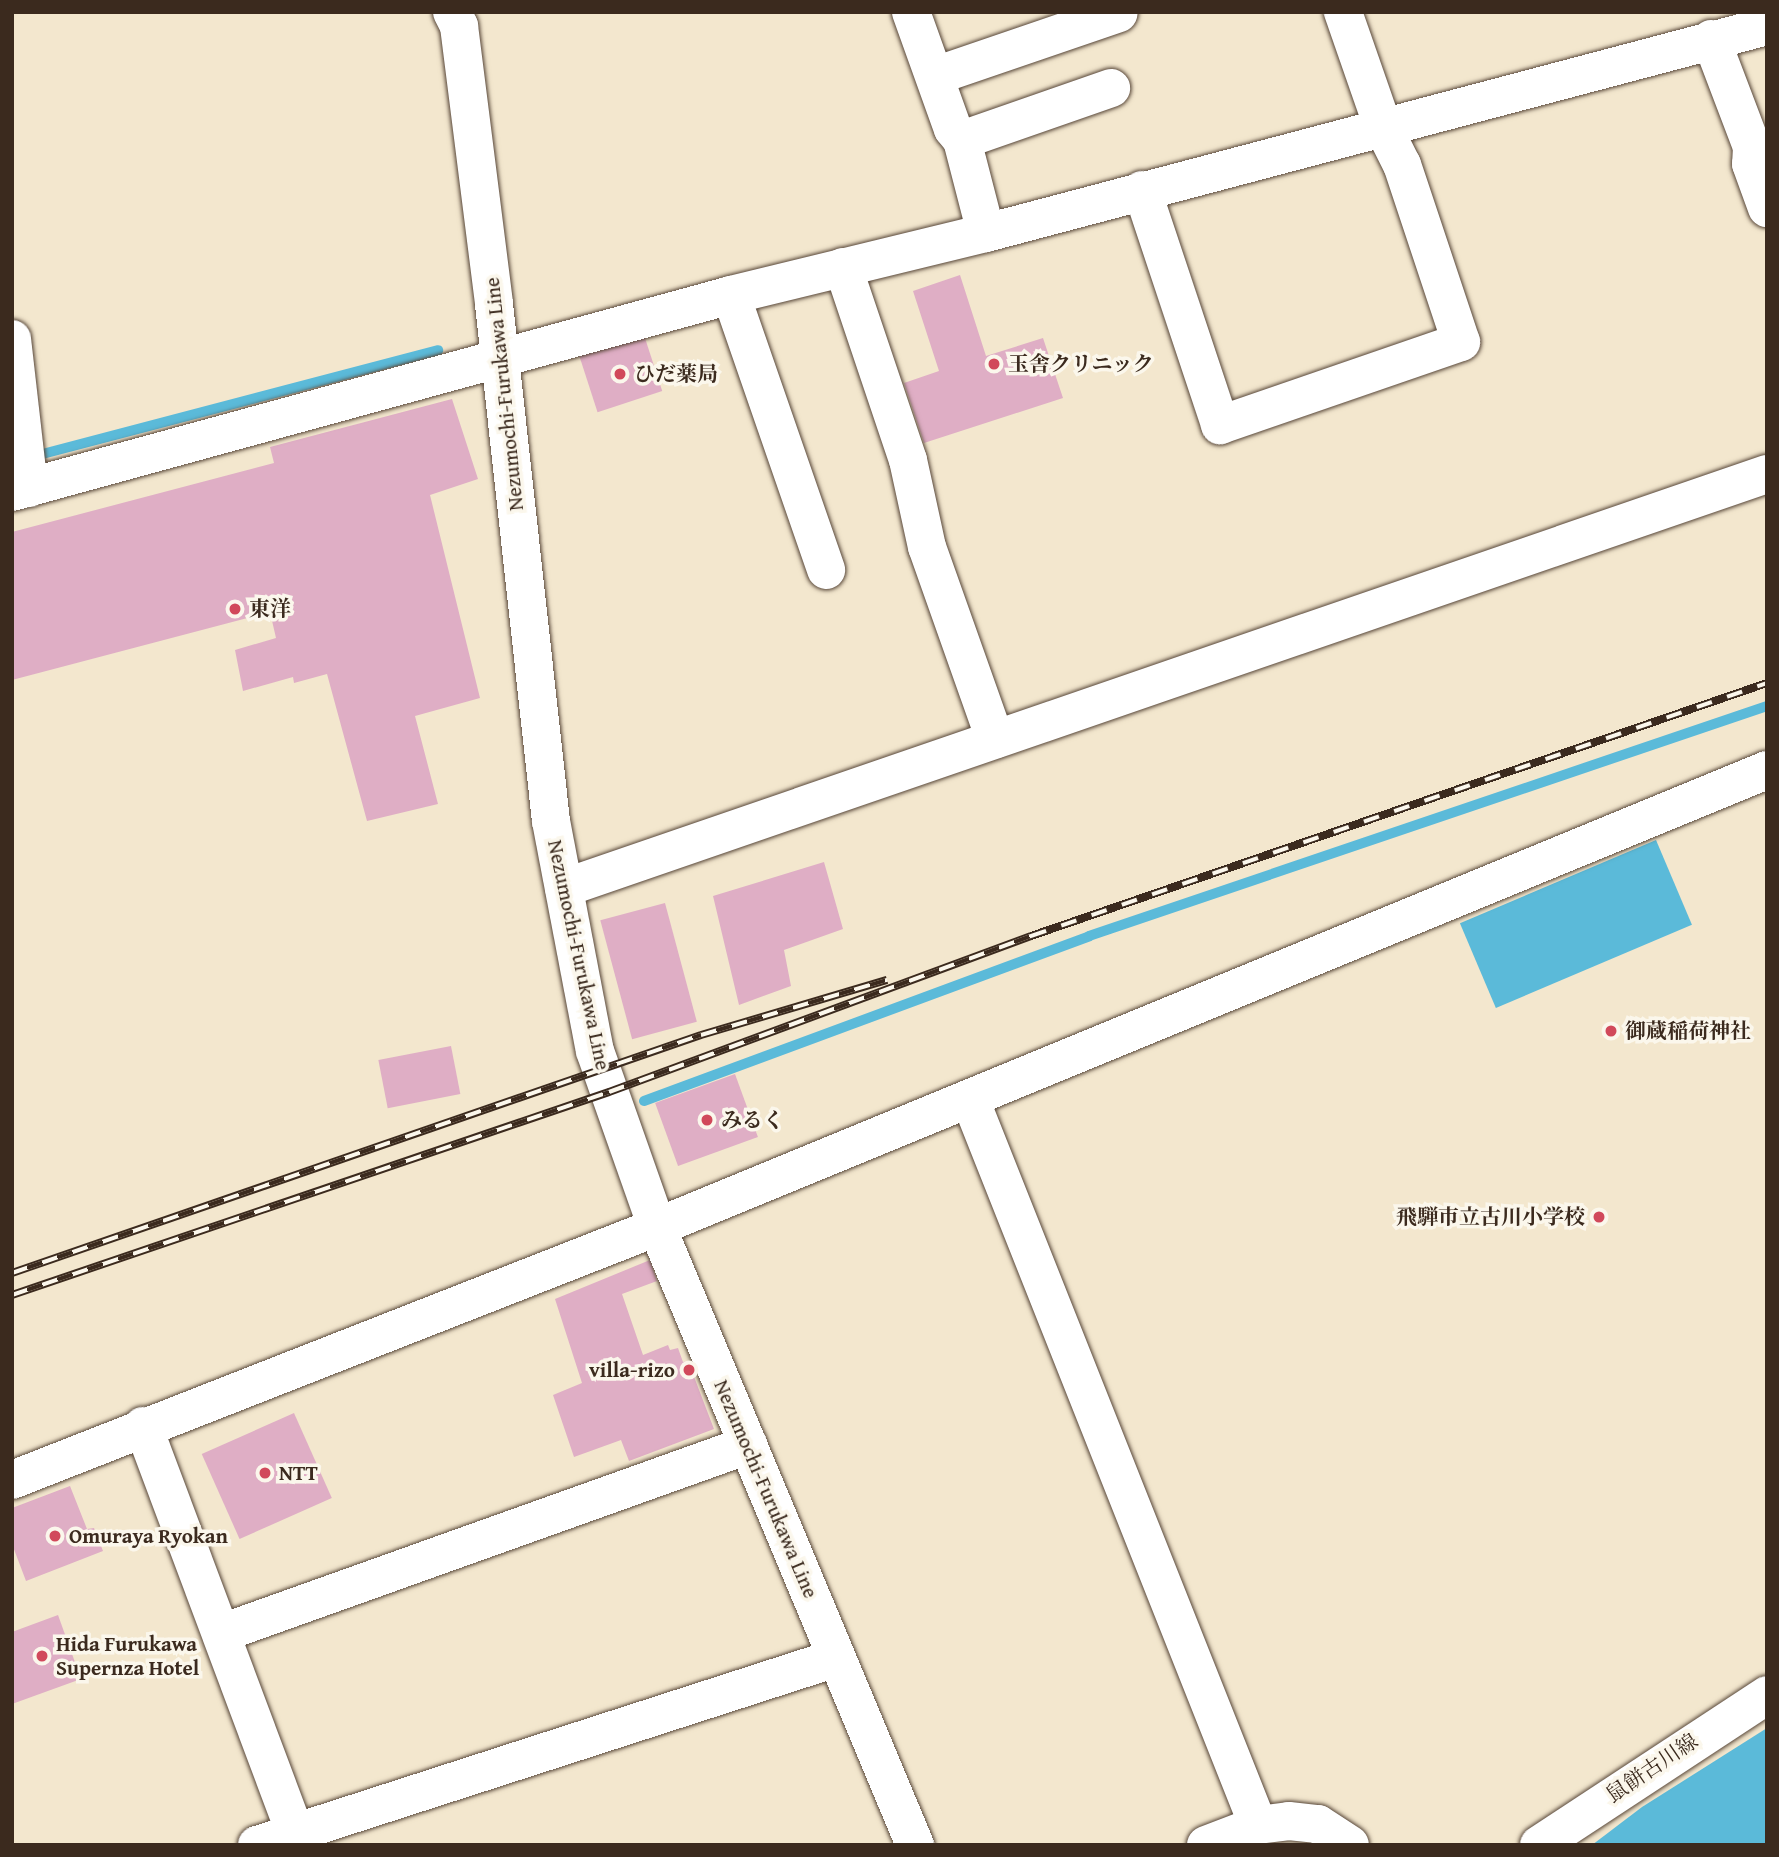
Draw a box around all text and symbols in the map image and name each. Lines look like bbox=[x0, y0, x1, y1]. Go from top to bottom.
street label: Nezumochi-Furukawa Line bbox=[479, 276, 529, 512]
place label: 玉舎クリニック bbox=[1008, 351, 1155, 377]
marker: 玉舎クリニック bbox=[986, 356, 1002, 372]
place label: ひだ薬局 bbox=[634, 361, 718, 387]
marker: ひだ薬局 bbox=[612, 366, 628, 382]
place label: 東洋 bbox=[249, 596, 291, 622]
marker: 東洋 bbox=[227, 601, 243, 617]
street label: Nezumochi-Furukawa Line bbox=[542, 838, 616, 1072]
place label: 御蔵稲荷神社 bbox=[1625, 1018, 1751, 1044]
marker: 御蔵稲荷神社 bbox=[1603, 1023, 1619, 1039]
place label: みるく bbox=[721, 1107, 784, 1133]
marker: みるく bbox=[699, 1112, 715, 1128]
place label: 飛騨市立古川小学校 bbox=[1396, 1204, 1585, 1230]
marker: 飛騨市立古川小学校 bbox=[1591, 1209, 1607, 1225]
place label: villa-rizo bbox=[589, 1357, 675, 1383]
marker: villa-rizo bbox=[681, 1362, 697, 1378]
street label: Nezumochi-Furukawa Line bbox=[709, 1376, 823, 1602]
place label: NTT bbox=[279, 1460, 318, 1486]
marker: NTT bbox=[257, 1465, 273, 1481]
place label: Omuraya Ryokan bbox=[69, 1523, 228, 1549]
marker: Omuraya Ryokan bbox=[47, 1528, 63, 1544]
place label: Hida Furukawa Supernza Hotel bbox=[56, 1631, 199, 1681]
marker: Hida Furukawa Supernza Hotel bbox=[34, 1648, 50, 1664]
street label: 鼠餅古川線 bbox=[1601, 1728, 1703, 1808]

